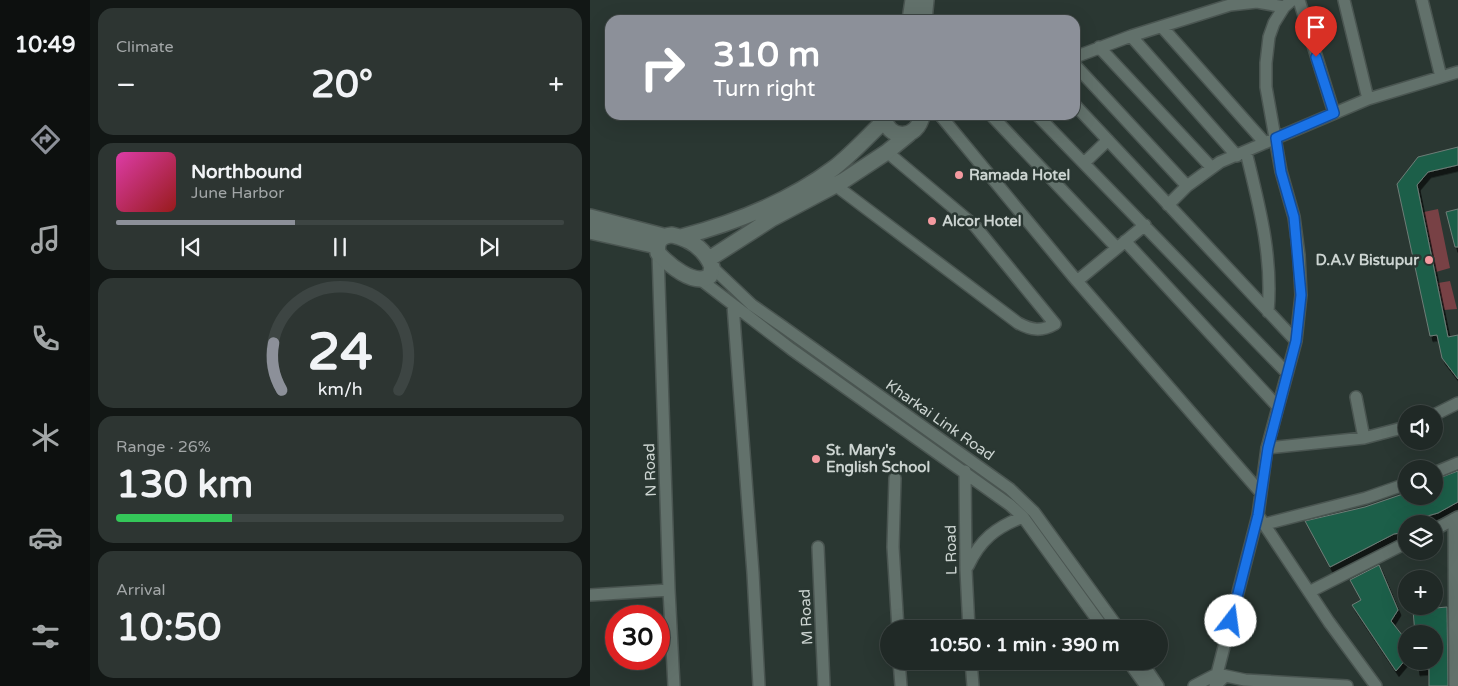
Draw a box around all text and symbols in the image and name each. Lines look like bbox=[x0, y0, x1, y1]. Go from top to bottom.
pin bbox=[1295, 6, 1337, 57]
icon: arrive bbox=[1302, 13, 1330, 41]
text: 10:49 bbox=[15, 32, 75, 58]
text: 310 m bbox=[713, 34, 820, 76]
icon: right bbox=[630, 35, 695, 100]
text: Climate bbox=[116, 37, 174, 57]
text: 20° bbox=[311, 62, 373, 108]
text: − bbox=[116, 68, 136, 102]
text: + bbox=[548, 68, 564, 102]
text: Turn right bbox=[713, 76, 815, 102]
icon: directions bbox=[28, 122, 63, 157]
text: Northbound bbox=[191, 161, 302, 183]
place label: Ramada Hotel bbox=[969, 166, 1070, 184]
marker: Ramada Hotel bbox=[953, 169, 965, 181]
text: June Harbor bbox=[191, 183, 284, 203]
place label: Alcor Hotel bbox=[942, 212, 1022, 230]
marker: Alcor Hotel bbox=[926, 215, 938, 227]
icon: music bbox=[28, 222, 63, 257]
icon: previous bbox=[177, 233, 205, 261]
icon: pause bbox=[326, 233, 354, 261]
icon: next bbox=[475, 233, 503, 261]
place label: D.A.V Bistupur bbox=[1315, 251, 1419, 270]
marker: D.A.V Bistupur bbox=[1423, 254, 1435, 266]
icon: phone bbox=[28, 321, 63, 356]
text: 24 bbox=[307, 321, 373, 384]
street label: Kharkai Link Road bbox=[882, 376, 998, 464]
text: km/h bbox=[318, 379, 362, 400]
map controls bbox=[1398, 405, 1443, 670]
button: sound bbox=[1398, 405, 1443, 450]
icon: climate bbox=[28, 420, 63, 455]
text: Range · 26% bbox=[116, 437, 211, 457]
place label: St. Mary's English School bbox=[826, 441, 930, 477]
street label: N Road bbox=[640, 443, 660, 497]
marker: St. Mary's English School bbox=[810, 453, 822, 465]
button: search bbox=[1398, 460, 1443, 505]
text: 130 km bbox=[116, 462, 253, 508]
button: layers bbox=[1398, 515, 1443, 560]
icon: car bbox=[28, 520, 63, 555]
street label: L Road bbox=[942, 525, 960, 575]
button: + bbox=[1398, 570, 1443, 615]
text: Arrival bbox=[116, 580, 165, 600]
street label: M Road bbox=[796, 589, 816, 645]
position arrow bbox=[1204, 594, 1256, 646]
text: 10:50 bbox=[116, 605, 221, 651]
speed limit sign: 30 bbox=[605, 605, 670, 670]
icon: filters bbox=[28, 619, 63, 654]
button: − bbox=[1398, 625, 1443, 670]
text: 10:50 · 1 min · 390 m bbox=[928, 634, 1120, 656]

